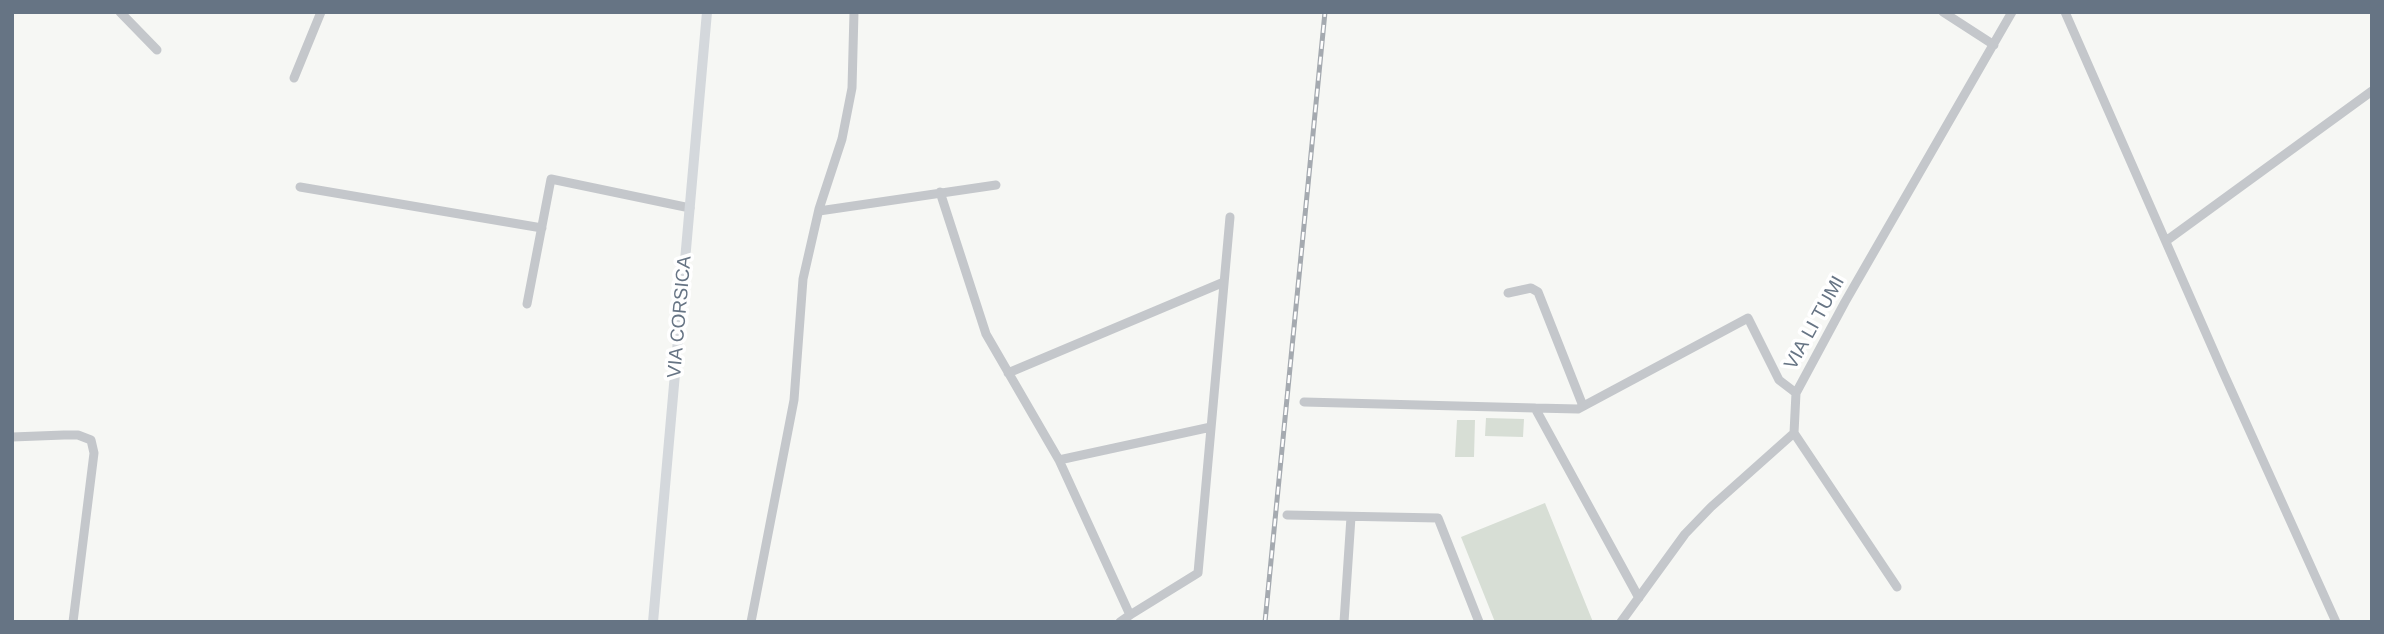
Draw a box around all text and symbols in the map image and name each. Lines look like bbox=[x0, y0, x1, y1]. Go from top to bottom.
street label: VIA CORSICA bbox=[663, 255, 697, 379]
street label: VIA LI TUMI bbox=[1780, 272, 1850, 374]

